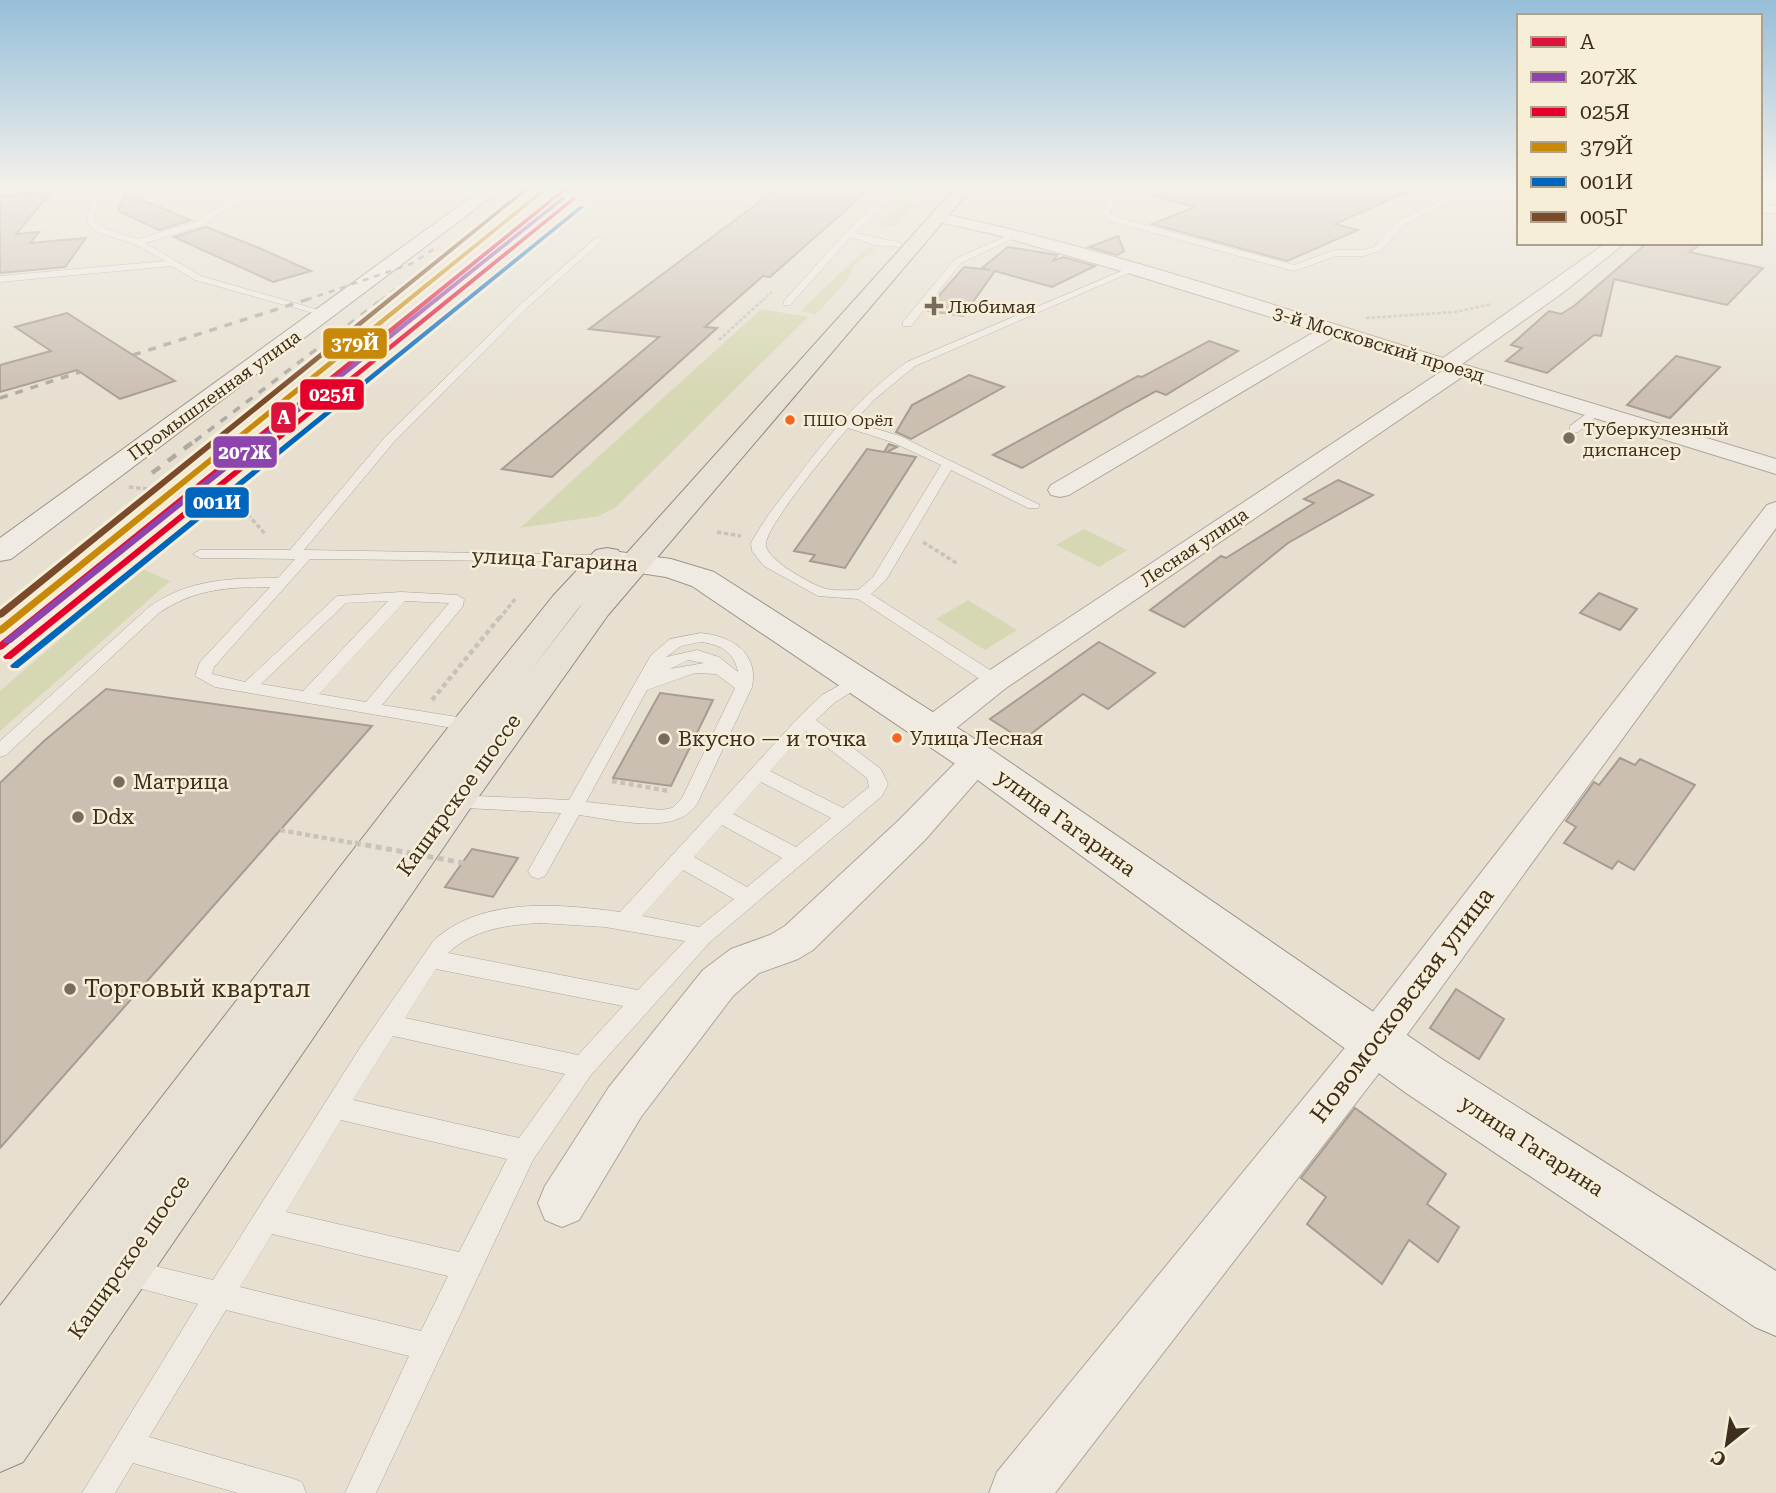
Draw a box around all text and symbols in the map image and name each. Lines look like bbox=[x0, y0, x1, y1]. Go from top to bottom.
legend bbox=[1517, 14, 1762, 245]
text: A bbox=[1580, 30, 1595, 54]
text: 207Ж bbox=[1580, 65, 1637, 89]
text: 025Я bbox=[1580, 100, 1630, 124]
text: 379Й bbox=[1580, 135, 1633, 159]
text: 001И bbox=[1580, 170, 1633, 194]
text: 005Г bbox=[1580, 205, 1628, 229]
place label: Любимая bbox=[948, 296, 1036, 317]
marker: Любимая bbox=[926, 298, 942, 314]
street label: 3-й Московский проезд bbox=[1271, 302, 1487, 386]
street label: Промышленная улица bbox=[124, 325, 304, 465]
line badge: 379Й bbox=[322, 327, 388, 360]
text: 379Й bbox=[331, 332, 379, 355]
line badge: 025Я bbox=[299, 378, 365, 411]
text: 025Я bbox=[309, 383, 355, 406]
line badge: A bbox=[270, 401, 297, 434]
text: A bbox=[277, 406, 291, 429]
place label: ПШО Орёл bbox=[803, 411, 893, 430]
marker: ПШО Орёл bbox=[783, 413, 797, 427]
place label: Туберкулезный диспансер bbox=[1583, 418, 1729, 460]
marker: Туберкулезный диспансер bbox=[1561, 430, 1577, 446]
line badge: 207Ж bbox=[212, 435, 278, 469]
text: 207Ж bbox=[218, 441, 272, 464]
line badge: 001И bbox=[184, 486, 250, 519]
text: 001И bbox=[193, 491, 241, 514]
street label: Лесная улица bbox=[1136, 503, 1252, 591]
street label: улица Гагарина bbox=[471, 544, 639, 576]
street label: Каширское шоссе bbox=[392, 709, 526, 881]
place label: Вкусно — и точка bbox=[678, 727, 867, 751]
place label: Улица Лесная bbox=[910, 727, 1043, 750]
marker: Вкусно — и точка bbox=[656, 731, 672, 747]
marker: Улица Лесная bbox=[890, 731, 904, 745]
street label: улица Гагарина bbox=[992, 764, 1141, 882]
place label: Матрица bbox=[133, 770, 229, 794]
marker: Матрица bbox=[111, 774, 127, 790]
place label: Ddx bbox=[92, 805, 134, 829]
marker: Ddx bbox=[70, 809, 86, 825]
street label: Новомосковская улица bbox=[1304, 882, 1500, 1128]
place label: Торговый квартал bbox=[84, 975, 311, 1003]
marker: Торговый квартал bbox=[62, 981, 78, 997]
street label: улица Гагарина bbox=[1456, 1091, 1609, 1202]
street label: Каширское шоссе bbox=[63, 1170, 195, 1344]
north arrow bbox=[1692, 1409, 1762, 1479]
text: С bbox=[1707, 1445, 1730, 1472]

